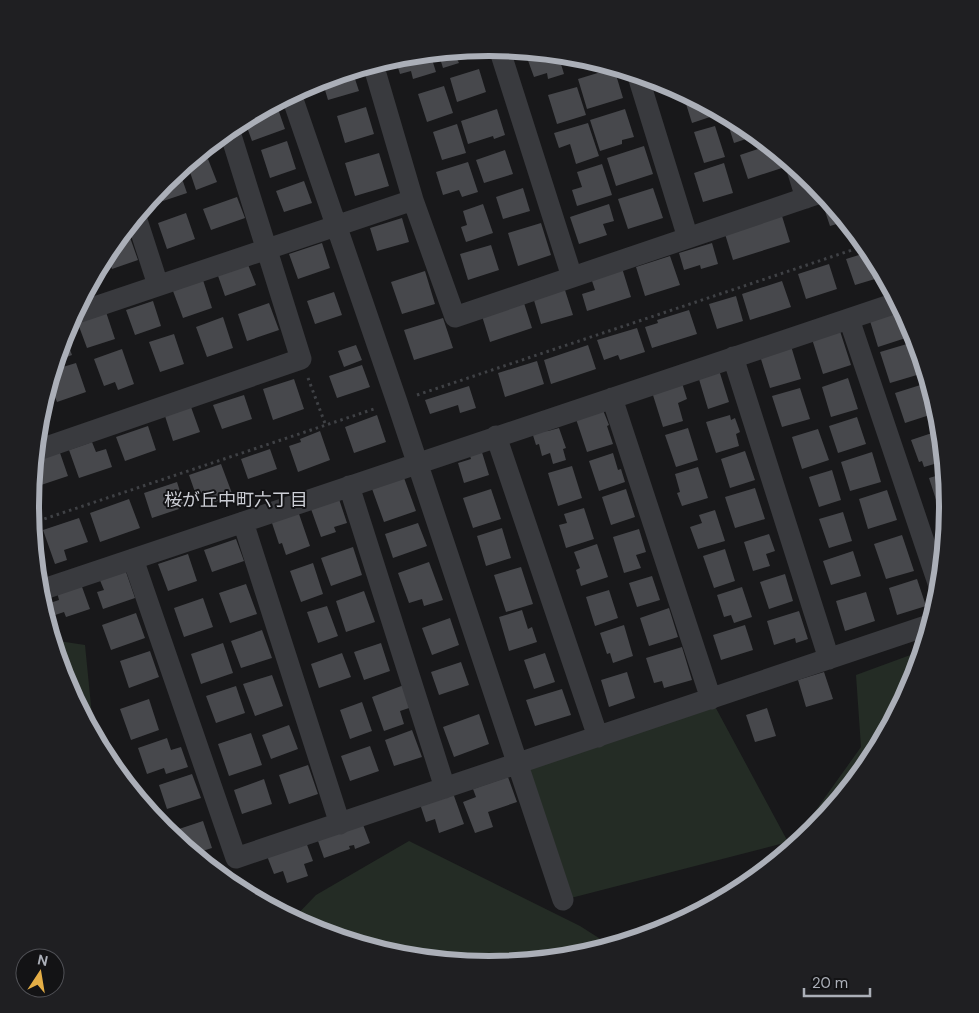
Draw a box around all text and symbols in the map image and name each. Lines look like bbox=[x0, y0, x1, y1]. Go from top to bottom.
district label: 桜が丘中町六丁目 bbox=[164, 488, 308, 512]
north arrow bbox=[15, 948, 65, 998]
text: N bbox=[36, 950, 50, 970]
scale bar bbox=[804, 966, 870, 998]
text: 20 m bbox=[812, 973, 848, 993]

